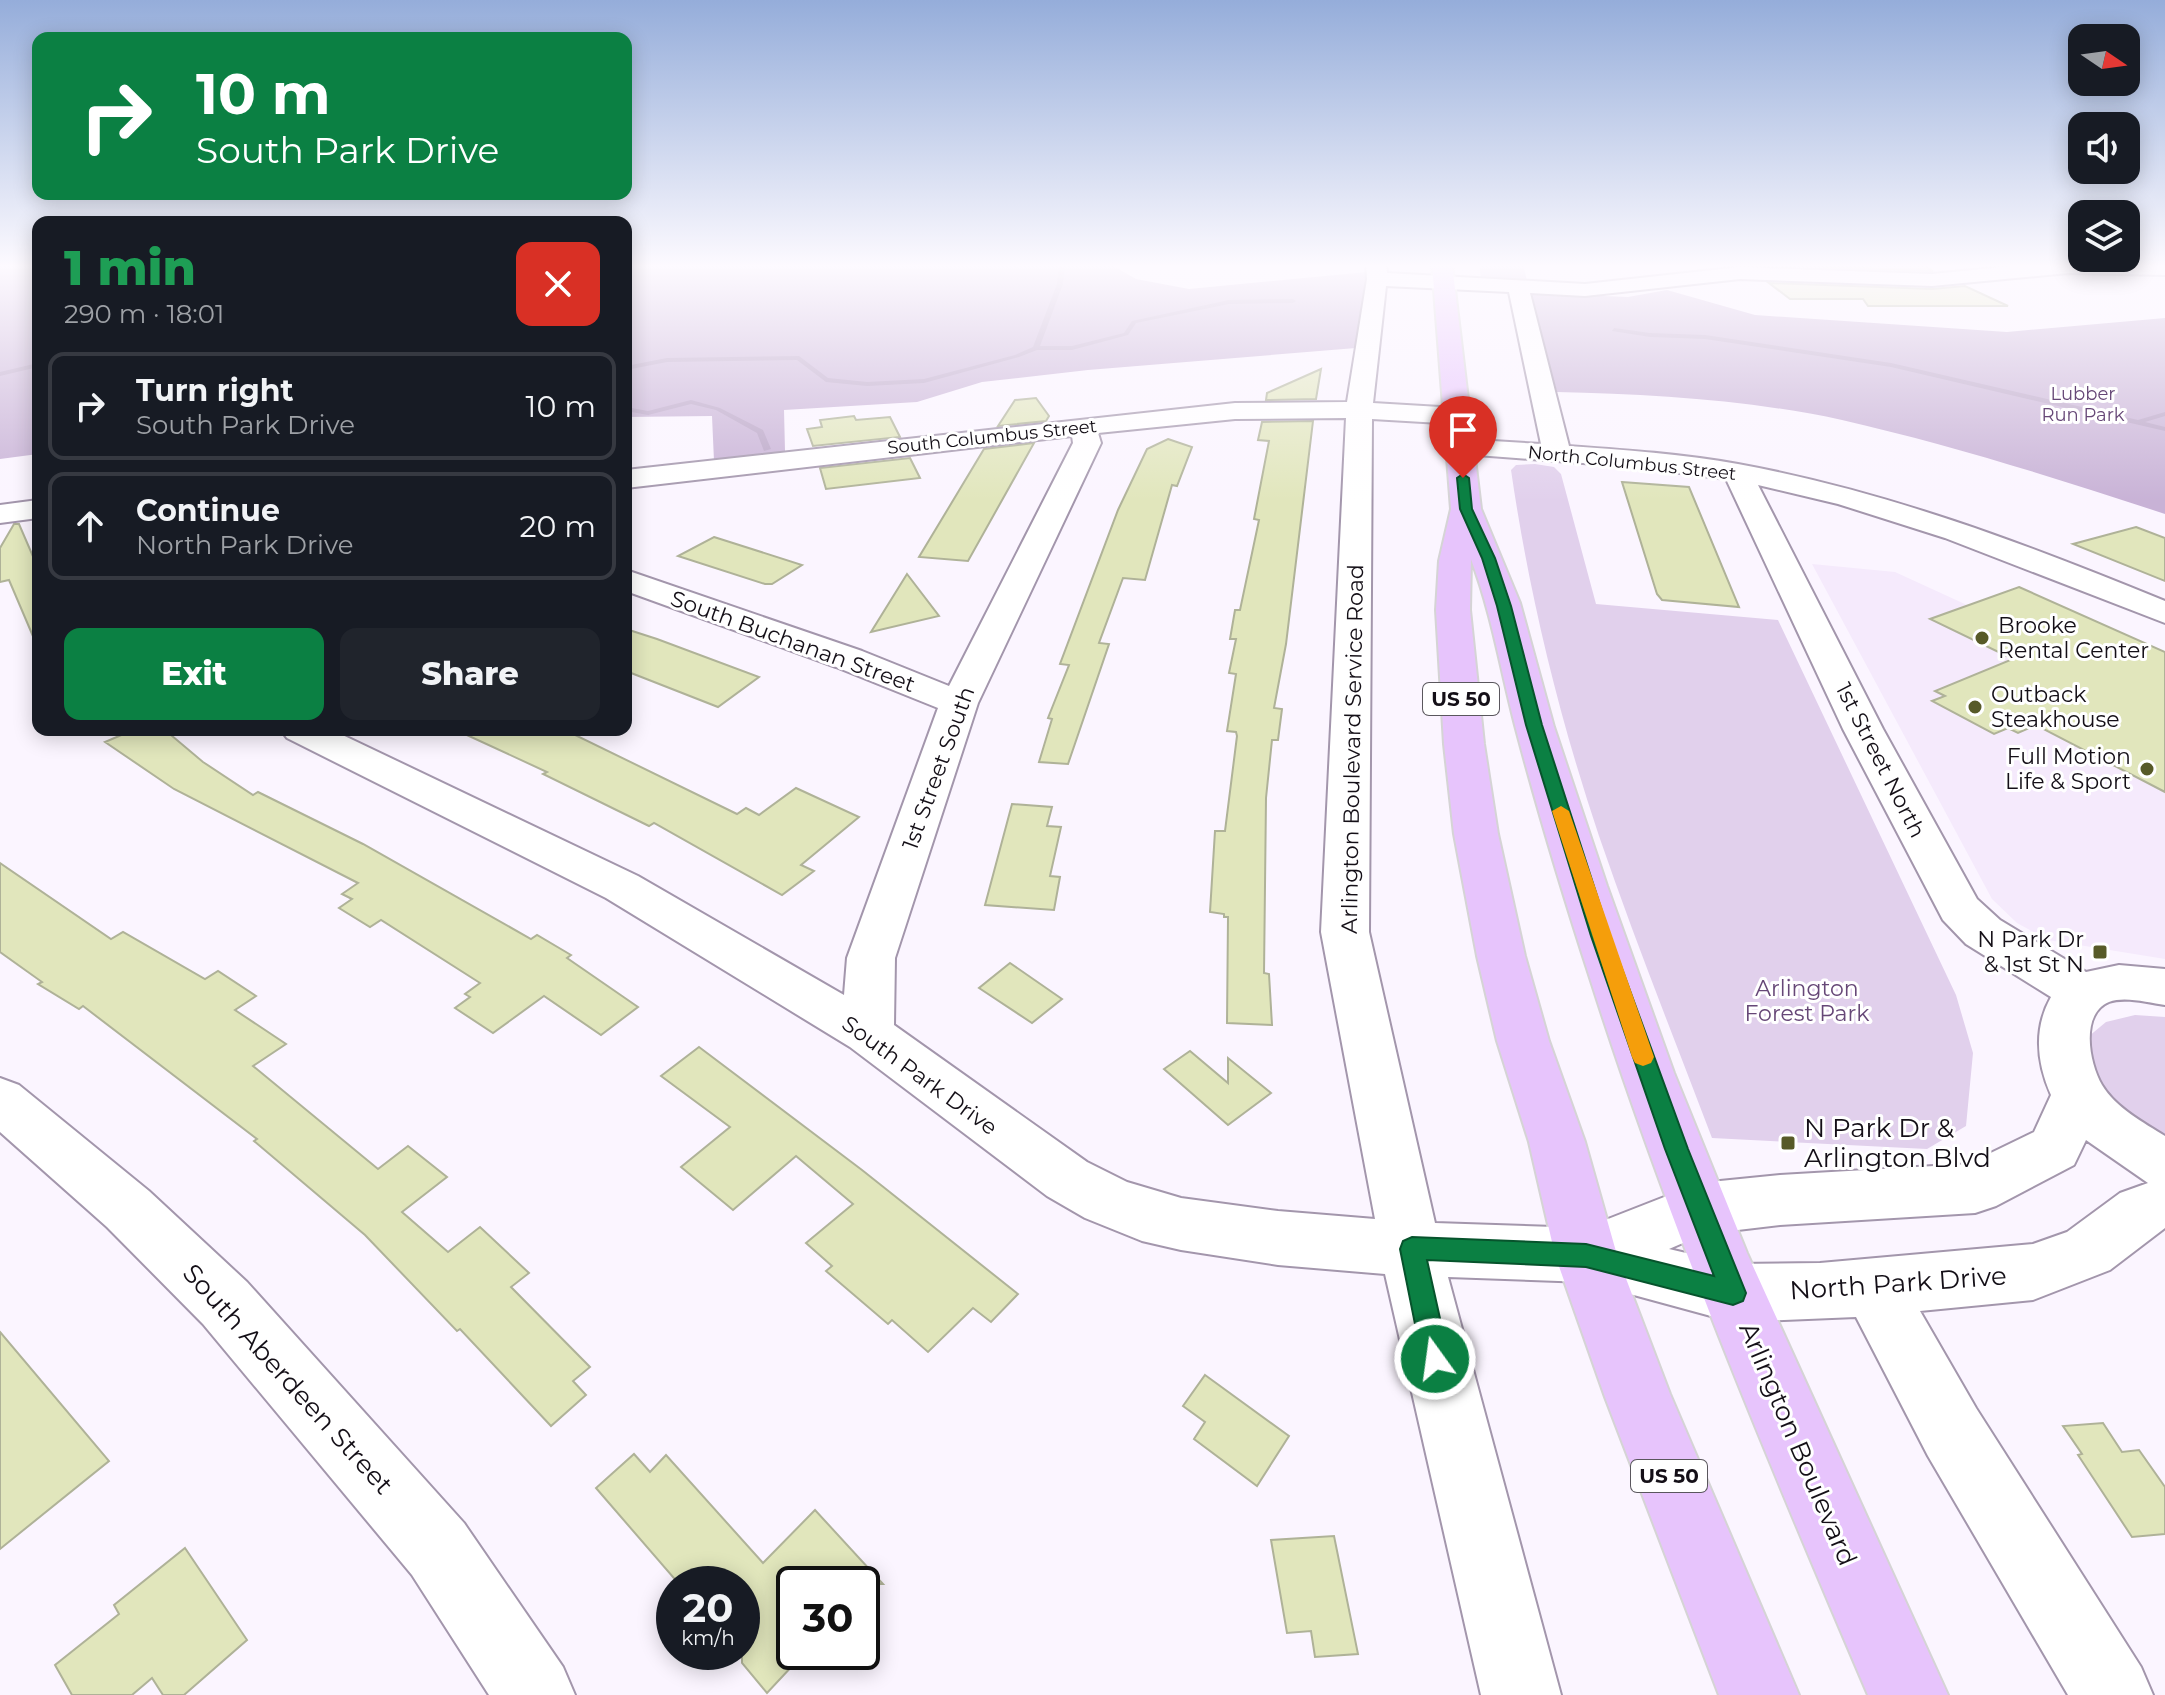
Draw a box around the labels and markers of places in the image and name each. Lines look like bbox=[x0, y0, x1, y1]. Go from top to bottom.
pin bbox=[1429, 396, 1497, 478]
place label: Brooke Rental Center bbox=[1998, 612, 2149, 664]
marker: Brooke Rental Center bbox=[1973, 629, 1991, 647]
place label: Outback Steakhouse bbox=[1991, 681, 2120, 733]
marker: Outback Steakhouse bbox=[1966, 698, 1984, 716]
place label: Full Motion Life & Sport bbox=[2005, 743, 2131, 795]
marker: Full Motion Life & Sport bbox=[2138, 760, 2156, 778]
place label: N Park Dr & 1st St N bbox=[1977, 926, 2084, 978]
marker: N Park Dr & 1st St N bbox=[2091, 943, 2109, 961]
place label: N Park Dr & Arlington Blvd bbox=[1804, 1112, 1991, 1174]
marker: N Park Dr & Arlington Blvd bbox=[1779, 1134, 1797, 1152]

